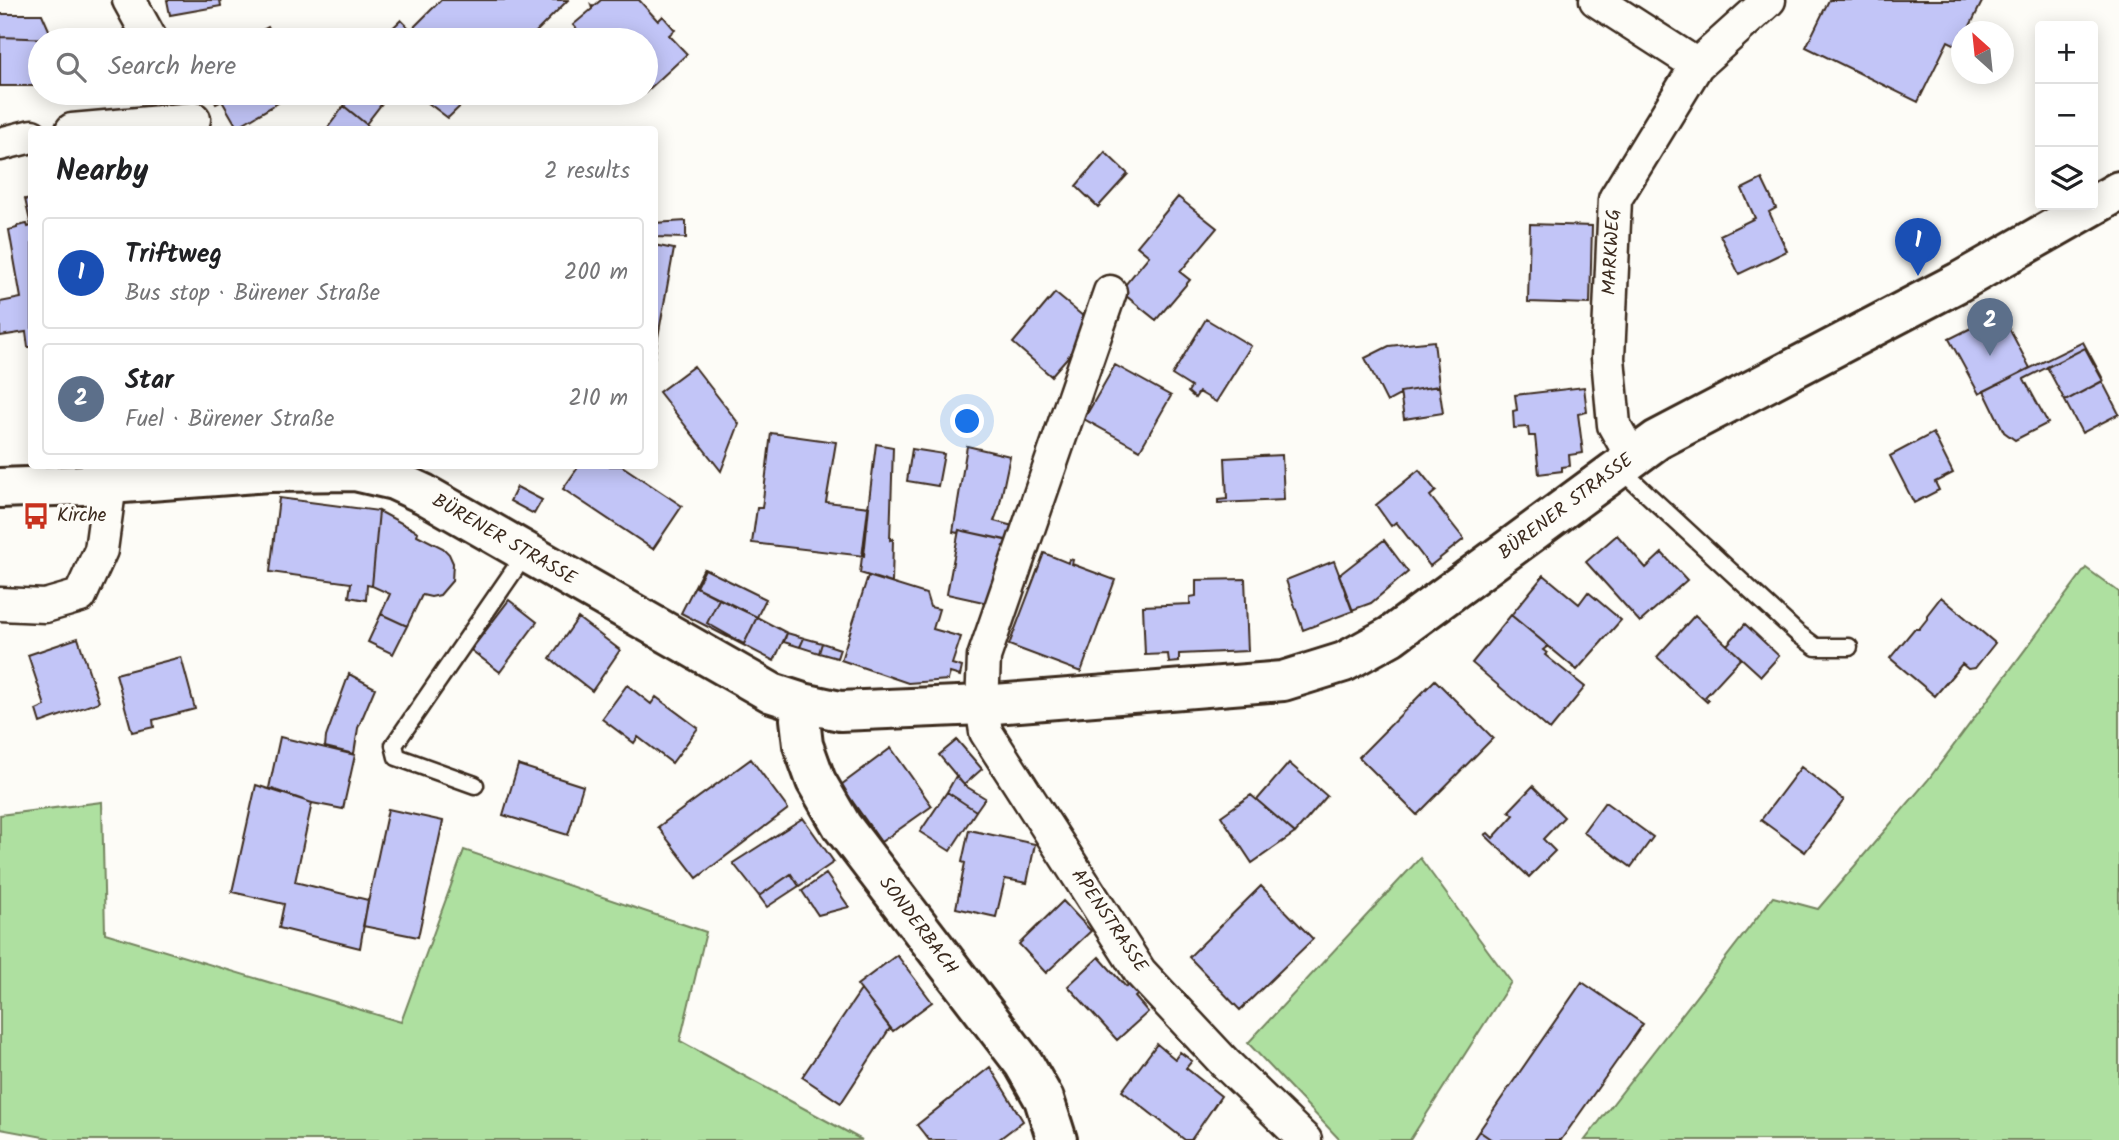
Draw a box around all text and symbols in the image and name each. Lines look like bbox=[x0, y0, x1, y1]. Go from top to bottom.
north arrow bbox=[1951, 21, 2014, 84]
map controls bbox=[2035, 21, 2098, 210]
button: + bbox=[2035, 21, 2098, 84]
search box bbox=[28, 28, 658, 105]
text: Search here bbox=[108, 46, 236, 88]
icon: search bbox=[52, 48, 90, 86]
button: − bbox=[2035, 84, 2098, 147]
button: layers bbox=[2035, 147, 2098, 210]
text: Nearby bbox=[56, 148, 148, 196]
text: 2 results bbox=[544, 154, 630, 190]
street label: MARKWEG bbox=[1595, 208, 1629, 296]
pin: 1 bbox=[1895, 218, 1941, 276]
text: Triftweg bbox=[125, 234, 222, 276]
text: 1 bbox=[78, 255, 84, 291]
text: 200 m bbox=[564, 255, 628, 291]
text: Bus stop · Bürener Straße bbox=[125, 276, 380, 312]
pin: 2 bbox=[1967, 298, 2013, 356]
text: Star bbox=[125, 360, 174, 402]
text: 2 bbox=[74, 381, 88, 417]
text: 210 m bbox=[568, 381, 628, 417]
text: Fuel · Bürener Straße bbox=[125, 402, 334, 438]
your location bbox=[950, 404, 984, 438]
street label: BÜRENER STRASSE bbox=[1492, 446, 1641, 568]
street label: BÜRENER STRASSE bbox=[426, 486, 583, 594]
bus stop icon: Kirche bbox=[21, 501, 51, 531]
place label: Kirche bbox=[57, 501, 107, 531]
street label: APENSTRASSE bbox=[1063, 863, 1155, 980]
street label: SONDERBACH bbox=[871, 870, 965, 982]

